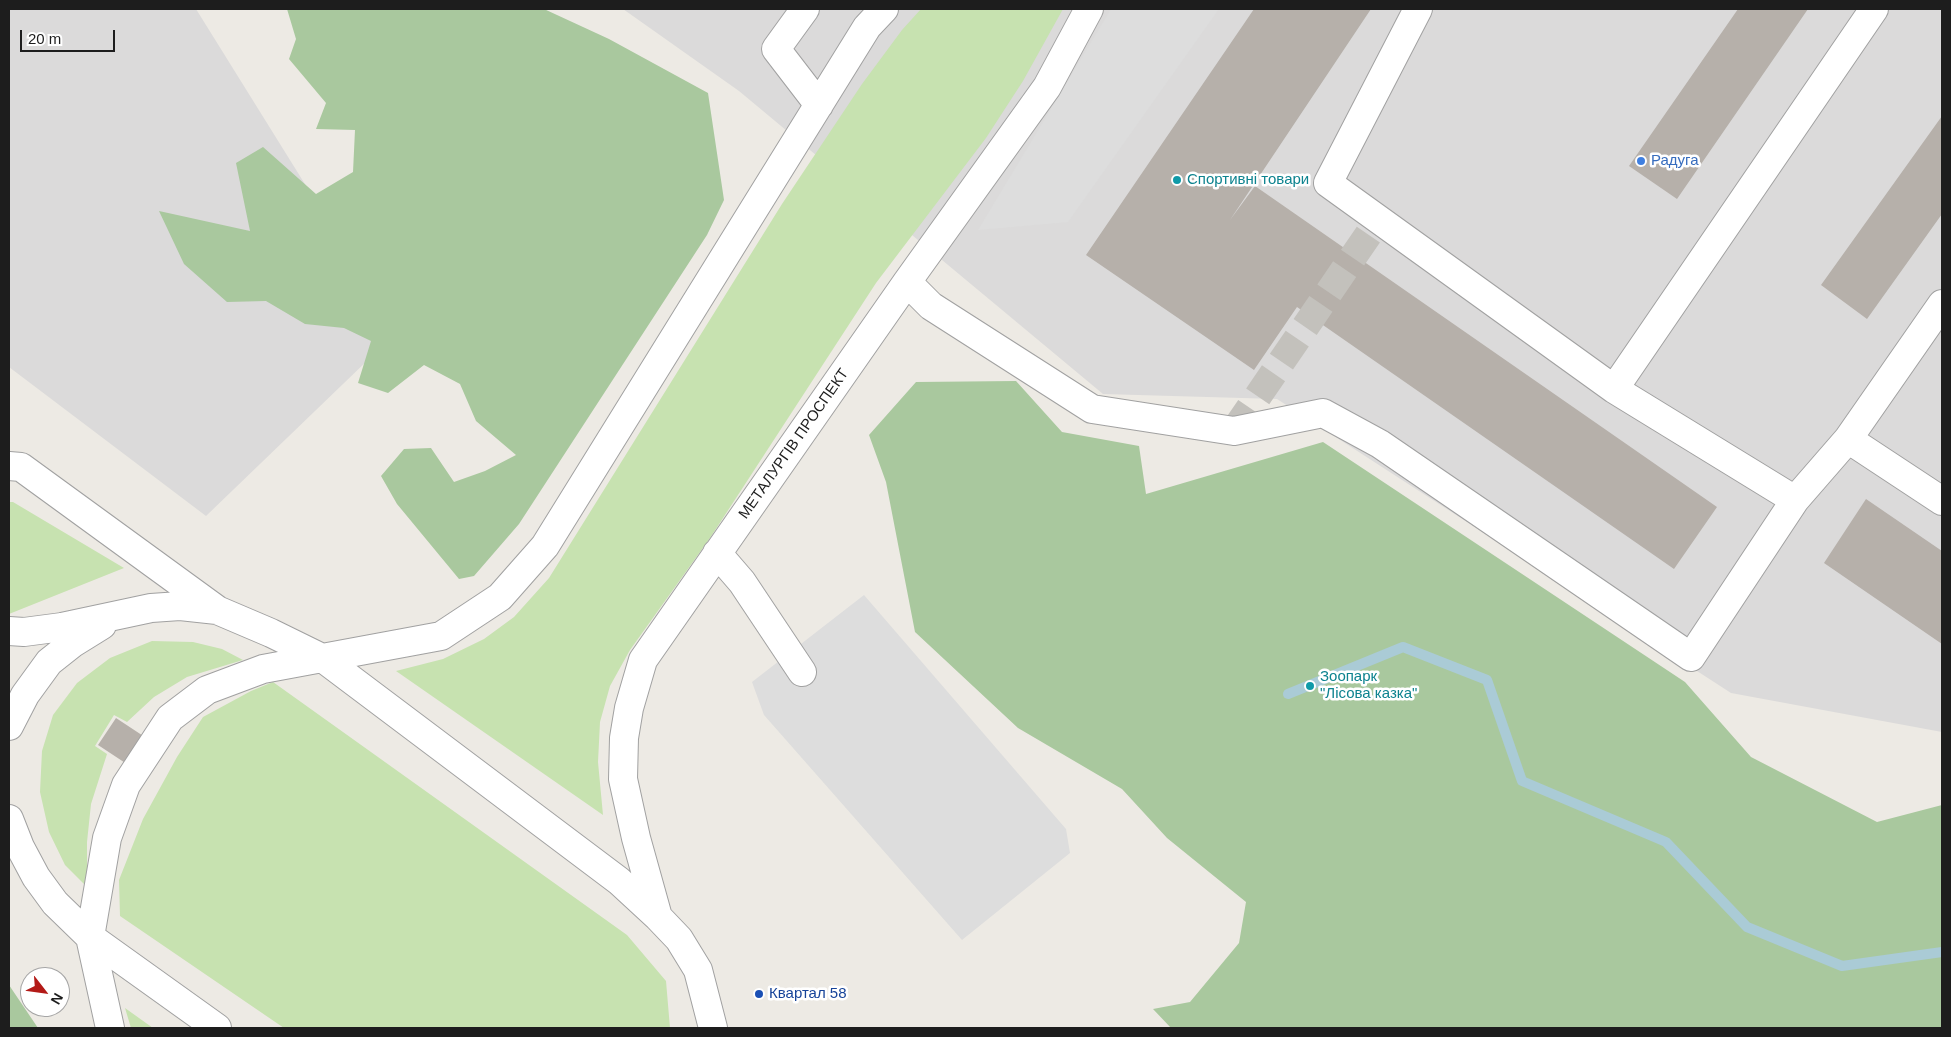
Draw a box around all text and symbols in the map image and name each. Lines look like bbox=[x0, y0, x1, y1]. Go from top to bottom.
scale bar bbox=[22, 20, 118, 52]
text: 20 m bbox=[28, 30, 61, 47]
place label: Радуга bbox=[1651, 152, 1699, 170]
marker: Радуга bbox=[1635, 155, 1647, 167]
place label: Спортивні товари bbox=[1187, 171, 1309, 189]
marker: Спортивні товари bbox=[1171, 174, 1183, 186]
street label: МЕТАЛУРГІВ ПРОСПЕКТ bbox=[735, 366, 853, 522]
place label: Зоопарк "Лісова казка" bbox=[1320, 668, 1417, 703]
marker: Зоопарк "Лісова казка" bbox=[1304, 680, 1316, 692]
north arrow bbox=[20, 967, 70, 1017]
place label: Квартал 58 bbox=[769, 985, 847, 1003]
marker: Квартал 58 bbox=[753, 988, 765, 1000]
text: N bbox=[48, 991, 67, 1007]

